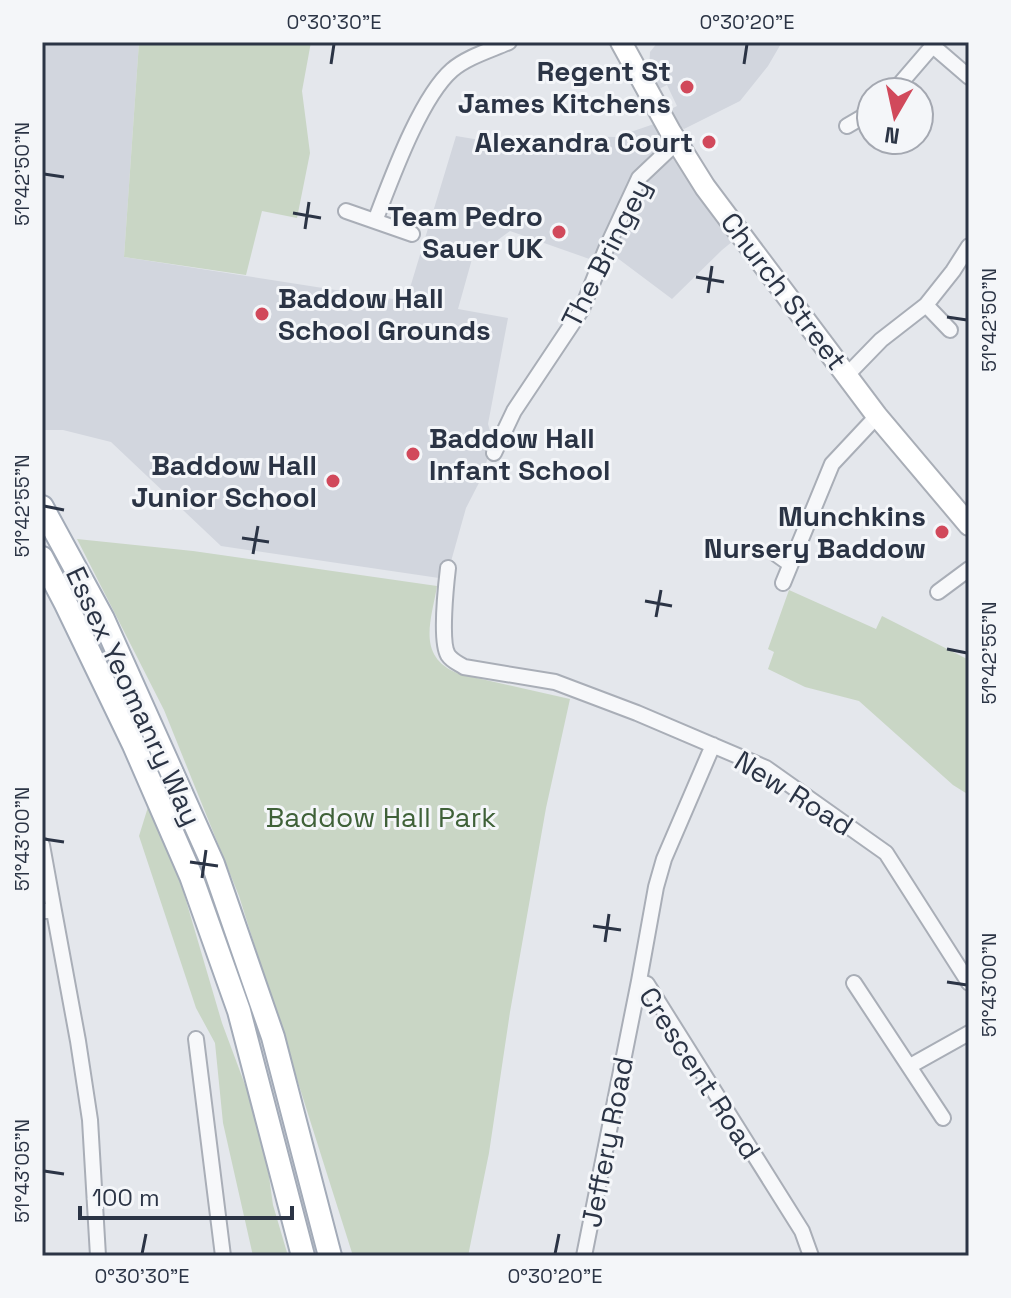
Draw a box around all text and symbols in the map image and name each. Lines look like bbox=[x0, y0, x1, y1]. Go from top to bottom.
text: 0°30'30"E bbox=[286, 9, 382, 35]
text: 0°30'20"E bbox=[700, 9, 795, 35]
place label: Regent St James Kitchens bbox=[458, 53, 671, 121]
north arrow bbox=[855, 76, 935, 156]
marker: Regent St James Kitchens bbox=[678, 78, 696, 96]
text: N bbox=[882, 121, 901, 151]
text: 51°42'50"N bbox=[9, 122, 35, 226]
place label: Alexandra Court bbox=[475, 124, 693, 160]
marker: Alexandra Court bbox=[700, 133, 718, 151]
street label: The Bringey bbox=[553, 173, 659, 333]
place label: Team Pedro Sauer UK bbox=[387, 198, 543, 266]
street label: Church Street bbox=[713, 205, 855, 377]
marker: Team Pedro Sauer UK bbox=[550, 223, 568, 241]
text: 51°42'50"N bbox=[976, 268, 1002, 372]
place label: Baddow Hall School Grounds bbox=[278, 280, 491, 348]
marker: Baddow Hall School Grounds bbox=[253, 305, 271, 323]
place label: Baddow Hall Infant School bbox=[429, 420, 611, 488]
marker: Baddow Hall Infant School bbox=[404, 445, 422, 463]
place label: Baddow Hall Junior School bbox=[131, 447, 317, 515]
text: 51°42'55"N bbox=[9, 455, 35, 558]
marker: Baddow Hall Junior School bbox=[324, 472, 342, 490]
place label: Munchkins Nursery Baddow bbox=[704, 498, 926, 566]
marker: Munchkins Nursery Baddow bbox=[933, 523, 951, 541]
street label: Essex Yeomanry Way bbox=[58, 561, 210, 831]
text: 51°42'55"N bbox=[976, 602, 1002, 705]
street label: New Road bbox=[728, 742, 860, 844]
text: 51°43'00"N bbox=[9, 787, 35, 891]
park label: Baddow Hall Park bbox=[266, 799, 496, 835]
text: 51°43'00"N bbox=[976, 933, 1002, 1037]
street label: Crescent Road bbox=[631, 980, 769, 1166]
street label: Jeffery Road bbox=[573, 1054, 641, 1230]
text: 51°43'05"N bbox=[9, 1119, 35, 1223]
scale bar bbox=[80, 1170, 292, 1220]
text: 100 m bbox=[92, 1182, 160, 1213]
text: 0°30'30"E bbox=[94, 1263, 190, 1289]
text: 0°30'20"E bbox=[508, 1263, 603, 1289]

